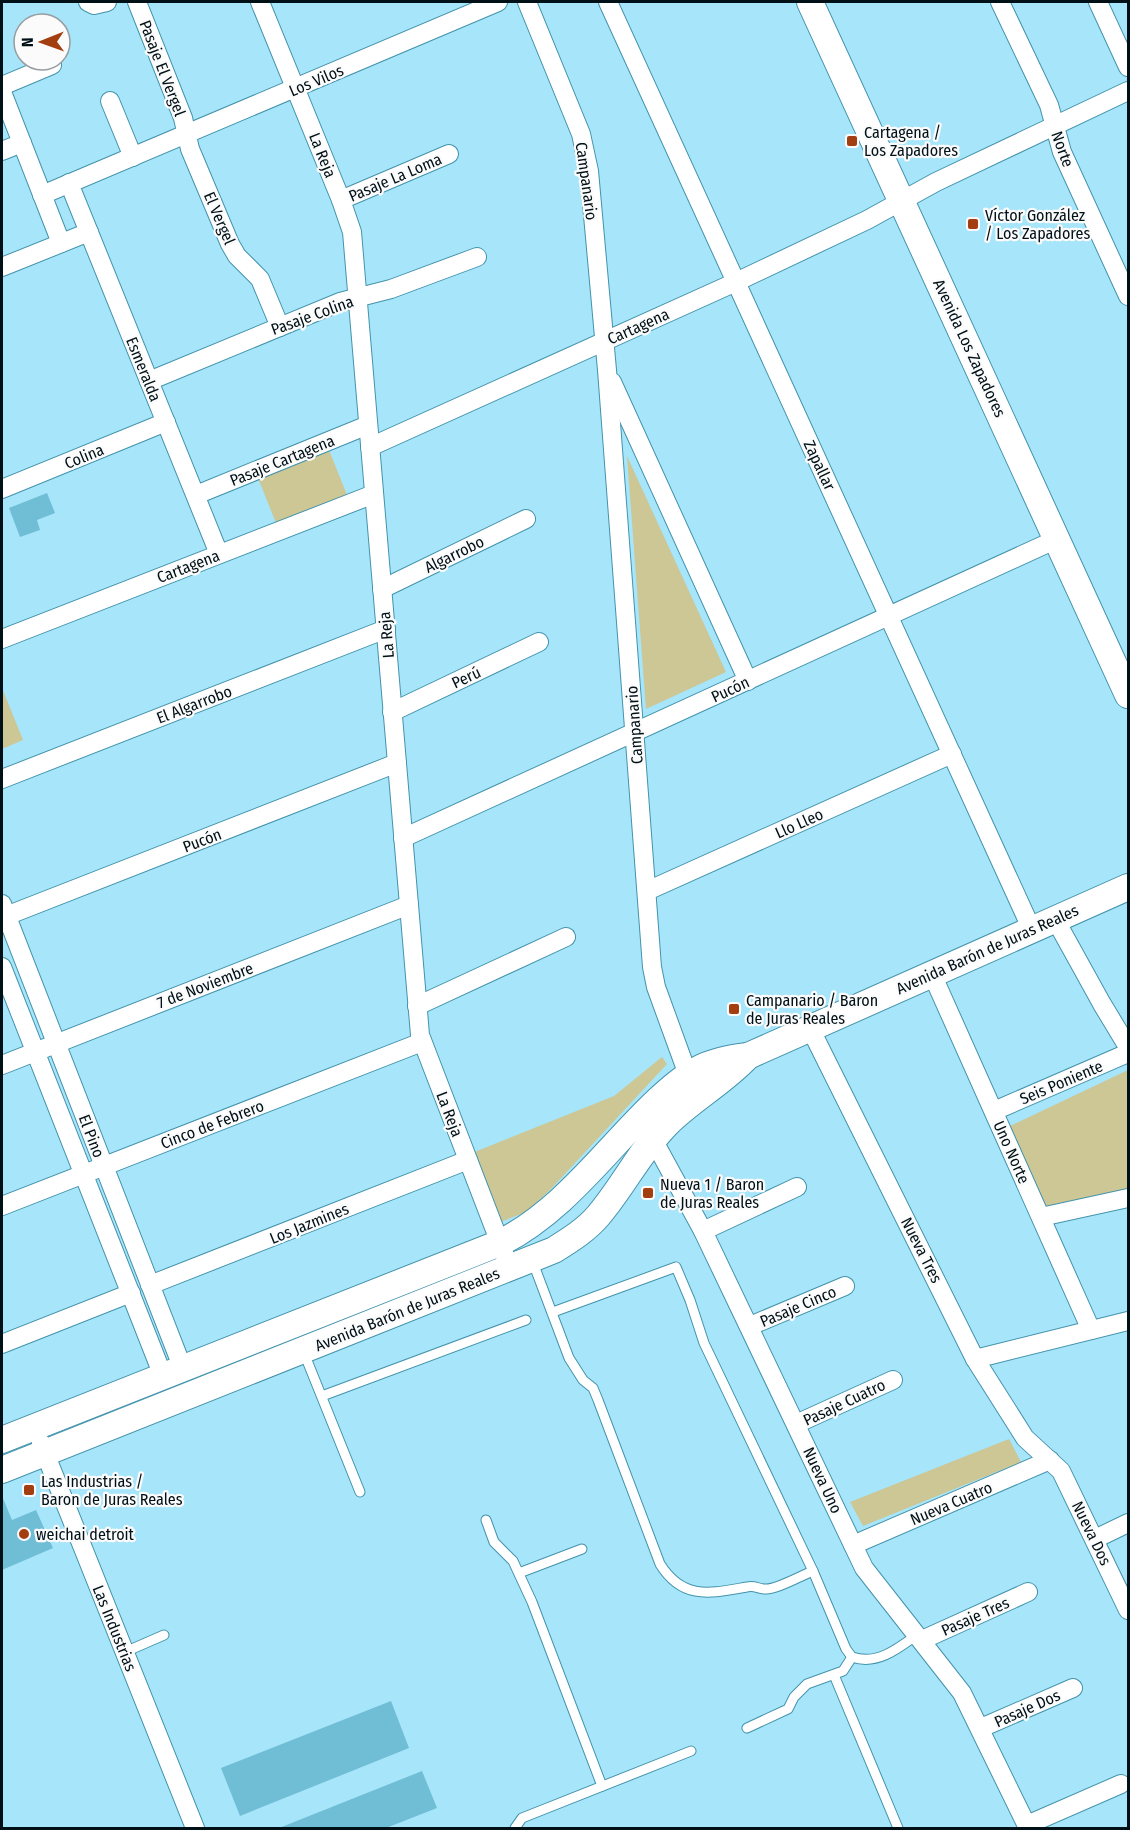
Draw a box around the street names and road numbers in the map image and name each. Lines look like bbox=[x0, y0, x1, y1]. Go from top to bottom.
street label: Pasaje El Vergel bbox=[136, 18, 190, 119]
street label: Los Vilos bbox=[286, 60, 346, 100]
street label: Norte bbox=[1047, 129, 1078, 170]
street label: La Reja bbox=[305, 130, 340, 181]
street label: Campanario bbox=[572, 141, 601, 221]
street label: Pasaje La Loma bbox=[346, 149, 445, 206]
street label: El Vergel bbox=[200, 189, 239, 248]
street label: Avenida Los Zapadores bbox=[929, 276, 1010, 420]
street label: Pasaje Colina bbox=[268, 292, 356, 339]
street label: Cartagena bbox=[604, 304, 672, 348]
street label: Esmeralda bbox=[122, 334, 165, 404]
street label: Pasaje Cartagena bbox=[227, 431, 337, 490]
street label: Zapallar bbox=[800, 437, 840, 494]
street label: Colina bbox=[62, 440, 107, 473]
street label: Algarrobo bbox=[421, 532, 487, 577]
street label: Cartagena bbox=[154, 546, 222, 587]
street label: La Reja bbox=[375, 611, 398, 659]
street label: Perú bbox=[449, 663, 484, 692]
street label: Pucón bbox=[708, 672, 752, 706]
street label: El Algarrobo bbox=[154, 681, 235, 728]
street label: Campanario bbox=[622, 685, 647, 765]
street label: Llo Lleo bbox=[772, 804, 826, 842]
street label: Pucón bbox=[180, 824, 224, 856]
street label: Avenida Barón de Juras Reales bbox=[893, 901, 1081, 998]
street label: 7 de Noviembre bbox=[154, 958, 256, 1013]
street label: Seis Poniente bbox=[1017, 1056, 1106, 1108]
street label: La Reja bbox=[432, 1089, 467, 1140]
street label: Cinco de Febrero bbox=[158, 1096, 266, 1153]
street label: El Pino bbox=[75, 1112, 108, 1160]
street label: Uno Norte bbox=[989, 1118, 1034, 1187]
street label: Los Jazmines bbox=[267, 1199, 352, 1248]
street label: Nueva Tres bbox=[897, 1214, 946, 1286]
street label: Avenida Barón de Juras Reales bbox=[312, 1264, 502, 1355]
street label: Pasaje Cinco bbox=[757, 1282, 839, 1331]
street label: Pasaje Cuatro bbox=[800, 1375, 888, 1430]
street label: Nueva Uno bbox=[799, 1444, 846, 1516]
street label: Nueva Cuatro bbox=[907, 1478, 995, 1529]
street label: Nueva Dos bbox=[1068, 1498, 1115, 1569]
street label: Las Industrias bbox=[89, 1582, 140, 1674]
street label: Pasaje Tres bbox=[938, 1593, 1012, 1640]
street label: Pasaje Dos bbox=[991, 1685, 1063, 1731]

